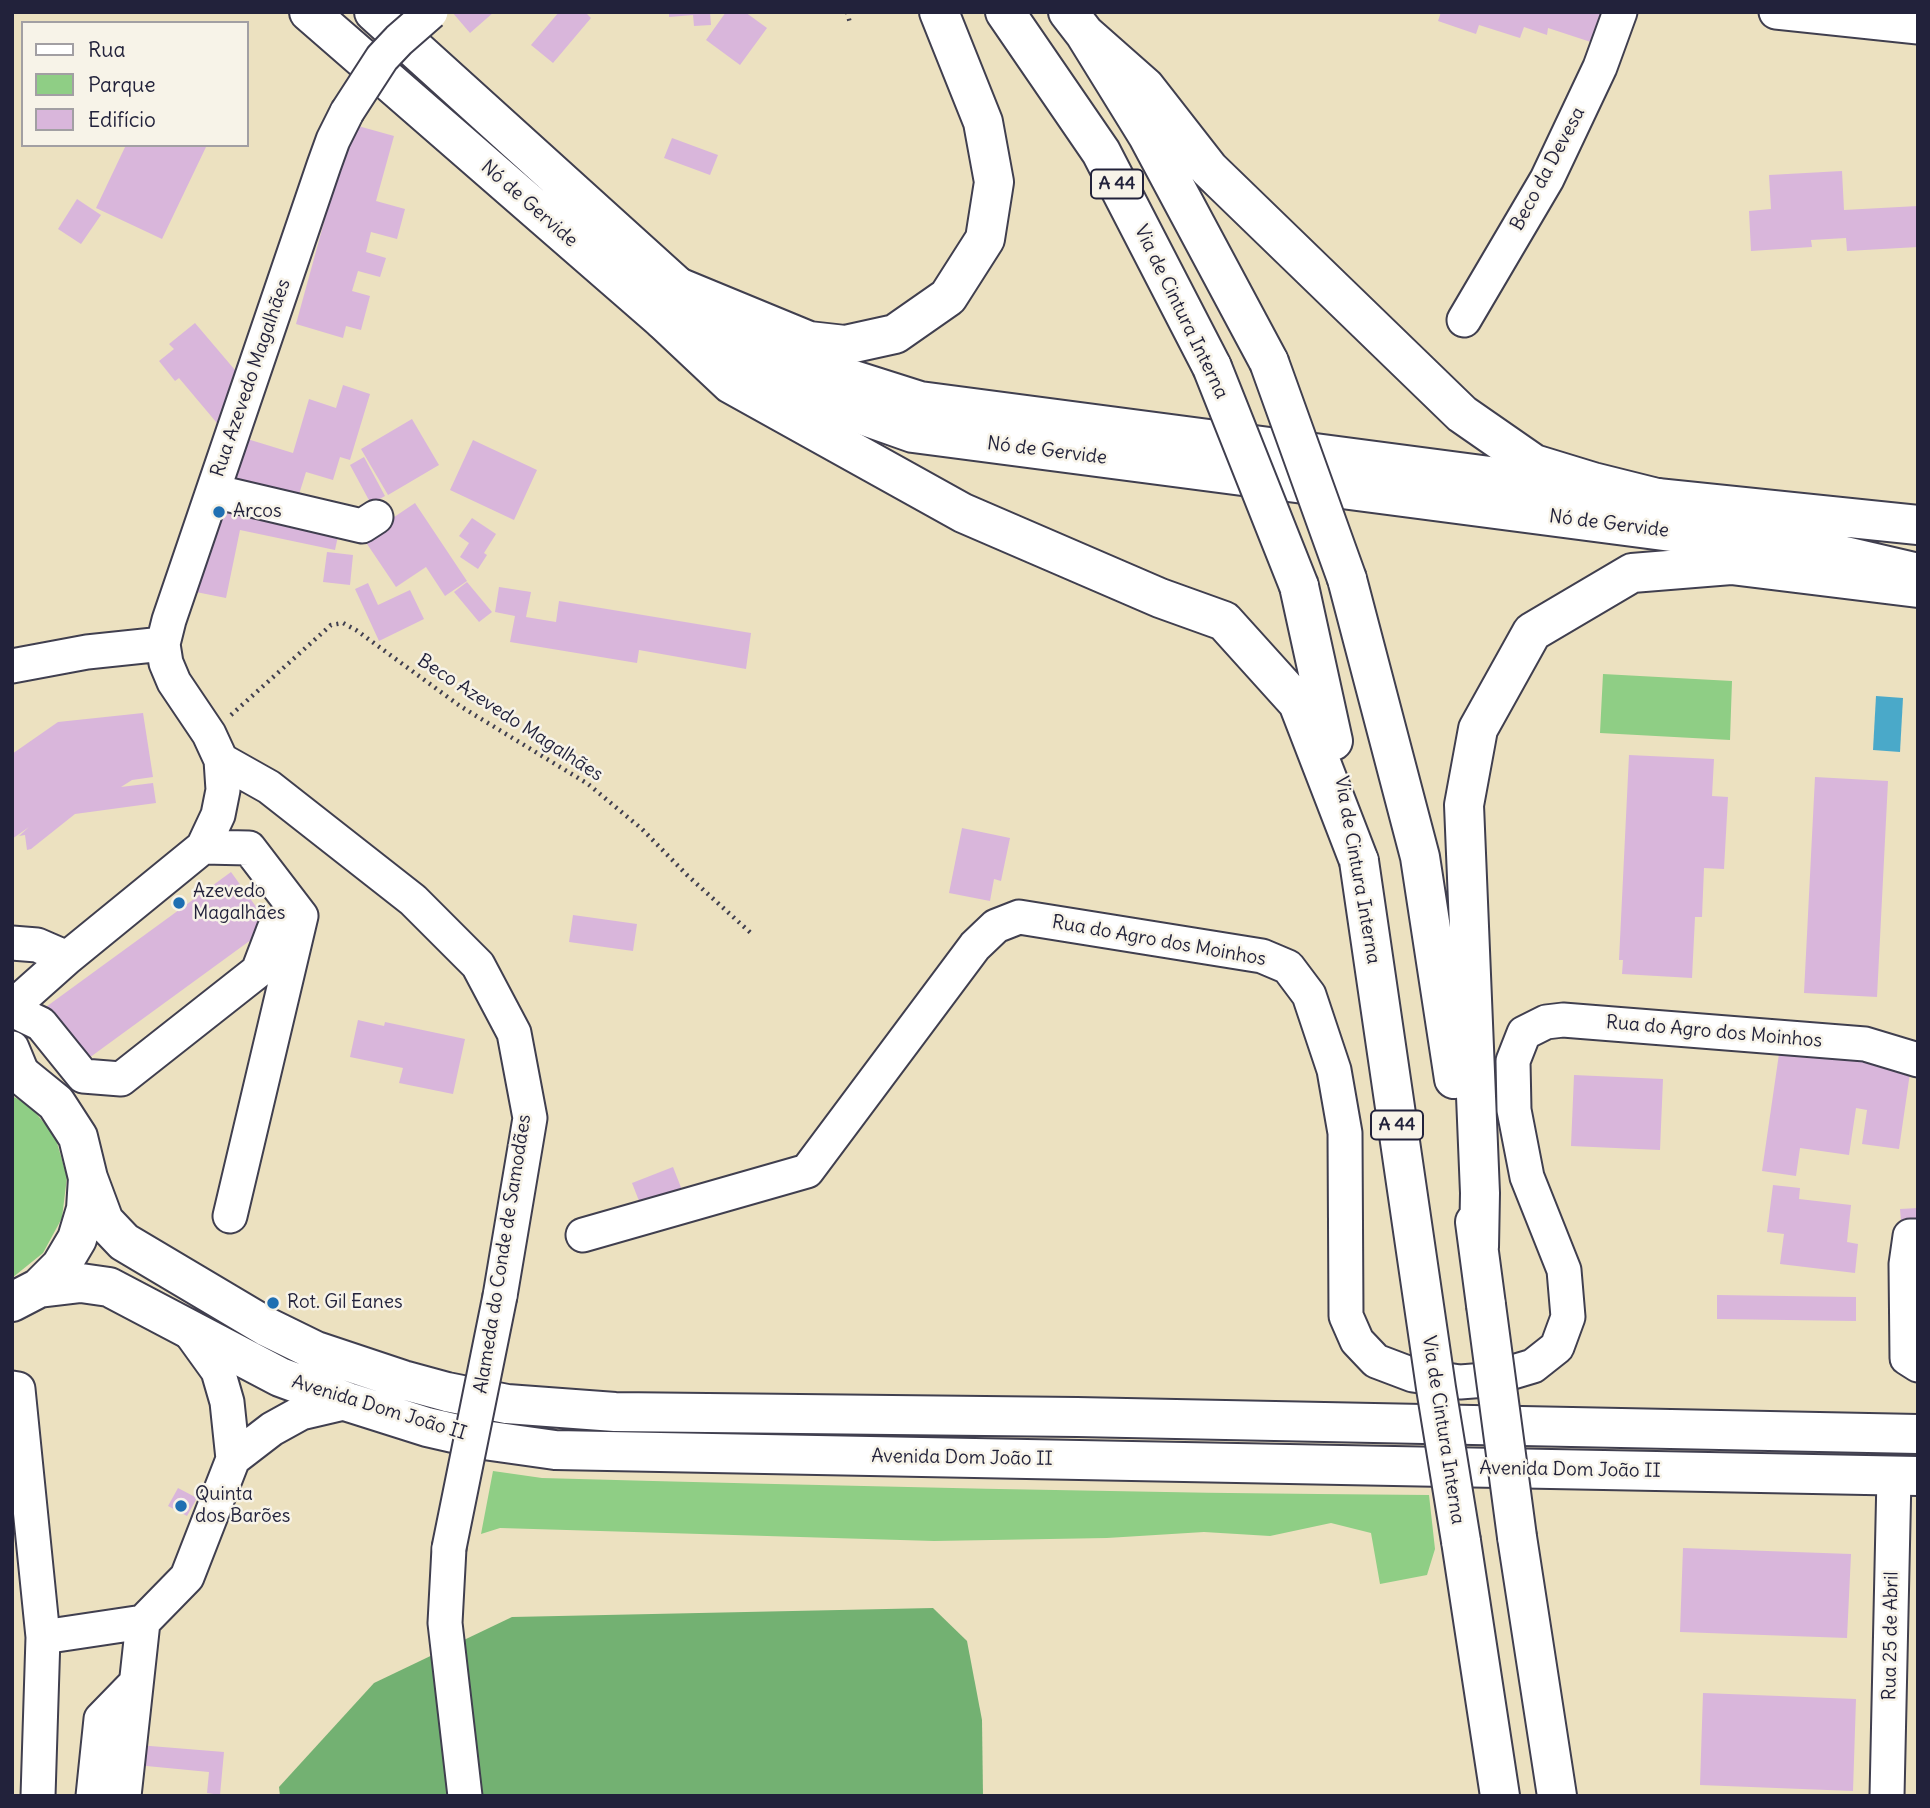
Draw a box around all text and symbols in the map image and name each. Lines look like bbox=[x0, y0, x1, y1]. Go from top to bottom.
legend bbox=[21, 21, 248, 147]
text: Rua bbox=[88, 36, 125, 63]
text: Parque bbox=[88, 71, 156, 98]
street label: Beco da Devesa bbox=[1506, 103, 1590, 235]
text: Edifício bbox=[88, 106, 156, 133]
street label: Nó de Gervide bbox=[476, 156, 582, 252]
road number: A 44 bbox=[1091, 169, 1143, 198]
street label: Via de Cintura Interna bbox=[1129, 221, 1233, 403]
street label: Rua Azevedo Magalhães bbox=[206, 276, 296, 480]
street label: Nó de Gervide bbox=[986, 432, 1108, 470]
place label: Arcos bbox=[233, 501, 282, 523]
marker: Arcos bbox=[211, 504, 227, 520]
street label: Nó de Gervide bbox=[1548, 505, 1670, 543]
street label: Beco Azevedo Magalhães bbox=[413, 649, 607, 787]
street label: Via de Cintura Interna bbox=[1329, 774, 1385, 966]
place label: Azevedo Magalhães bbox=[193, 881, 285, 925]
marker: Azevedo Magalhães bbox=[171, 895, 187, 911]
street label: Rua do Agro dos Moinhos bbox=[1050, 911, 1268, 971]
street label: Rua do Agro dos Moinhos bbox=[1605, 1011, 1823, 1053]
road number: A 44 bbox=[1371, 1110, 1423, 1140]
street label: Alameda do Conde de Samodães bbox=[470, 1113, 536, 1395]
place label: Rot. Gil Eanes bbox=[287, 1292, 403, 1314]
marker: Rot. Gil Eanes bbox=[265, 1295, 281, 1311]
street label: Via de Cintura Interna bbox=[1417, 1334, 1469, 1526]
street label: Avenida Dom João II bbox=[289, 1371, 469, 1445]
street label: Avenida Dom João II bbox=[871, 1445, 1053, 1471]
street label: Avenida Dom João II bbox=[1479, 1457, 1661, 1483]
place label: Quinta dos Barões bbox=[195, 1484, 290, 1528]
marker: Quinta dos Barões bbox=[173, 1498, 189, 1514]
street label: Rua 25 de Abril bbox=[1878, 1571, 1904, 1701]

